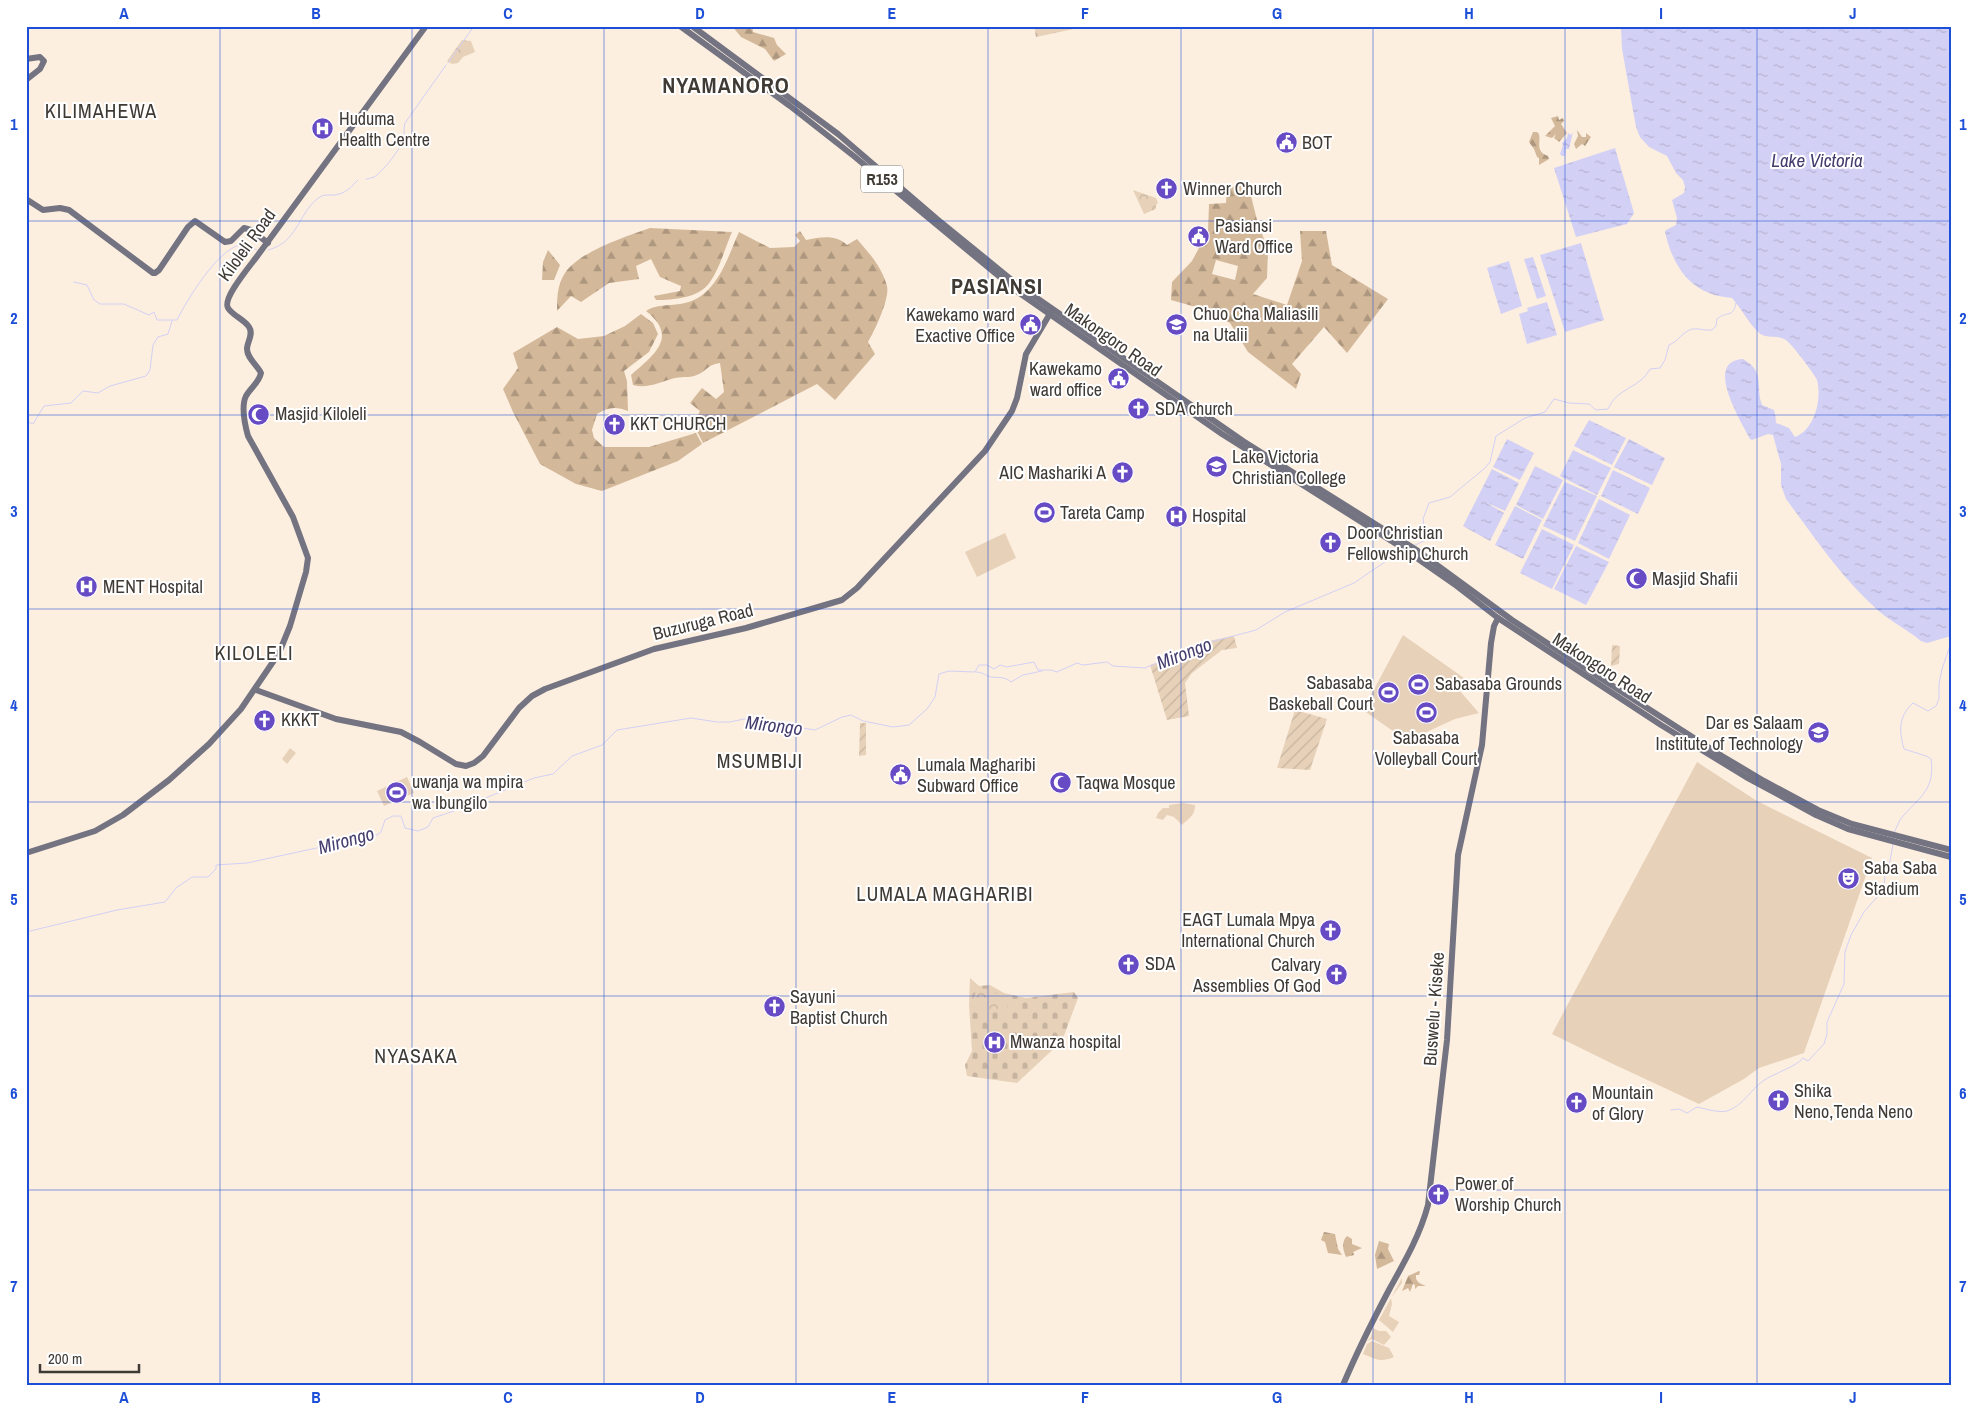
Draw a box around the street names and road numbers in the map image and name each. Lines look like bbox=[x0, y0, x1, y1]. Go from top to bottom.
road number: R153 bbox=[861, 165, 903, 192]
street label: Kiloleli Road bbox=[212, 204, 281, 286]
street label: Makongoro Road bbox=[1060, 297, 1167, 382]
street label: Buzuruga Road bbox=[650, 597, 756, 646]
street label: Makongoro Road bbox=[1548, 626, 1657, 709]
street label: Buswelu - Kiseke bbox=[1417, 951, 1450, 1067]

